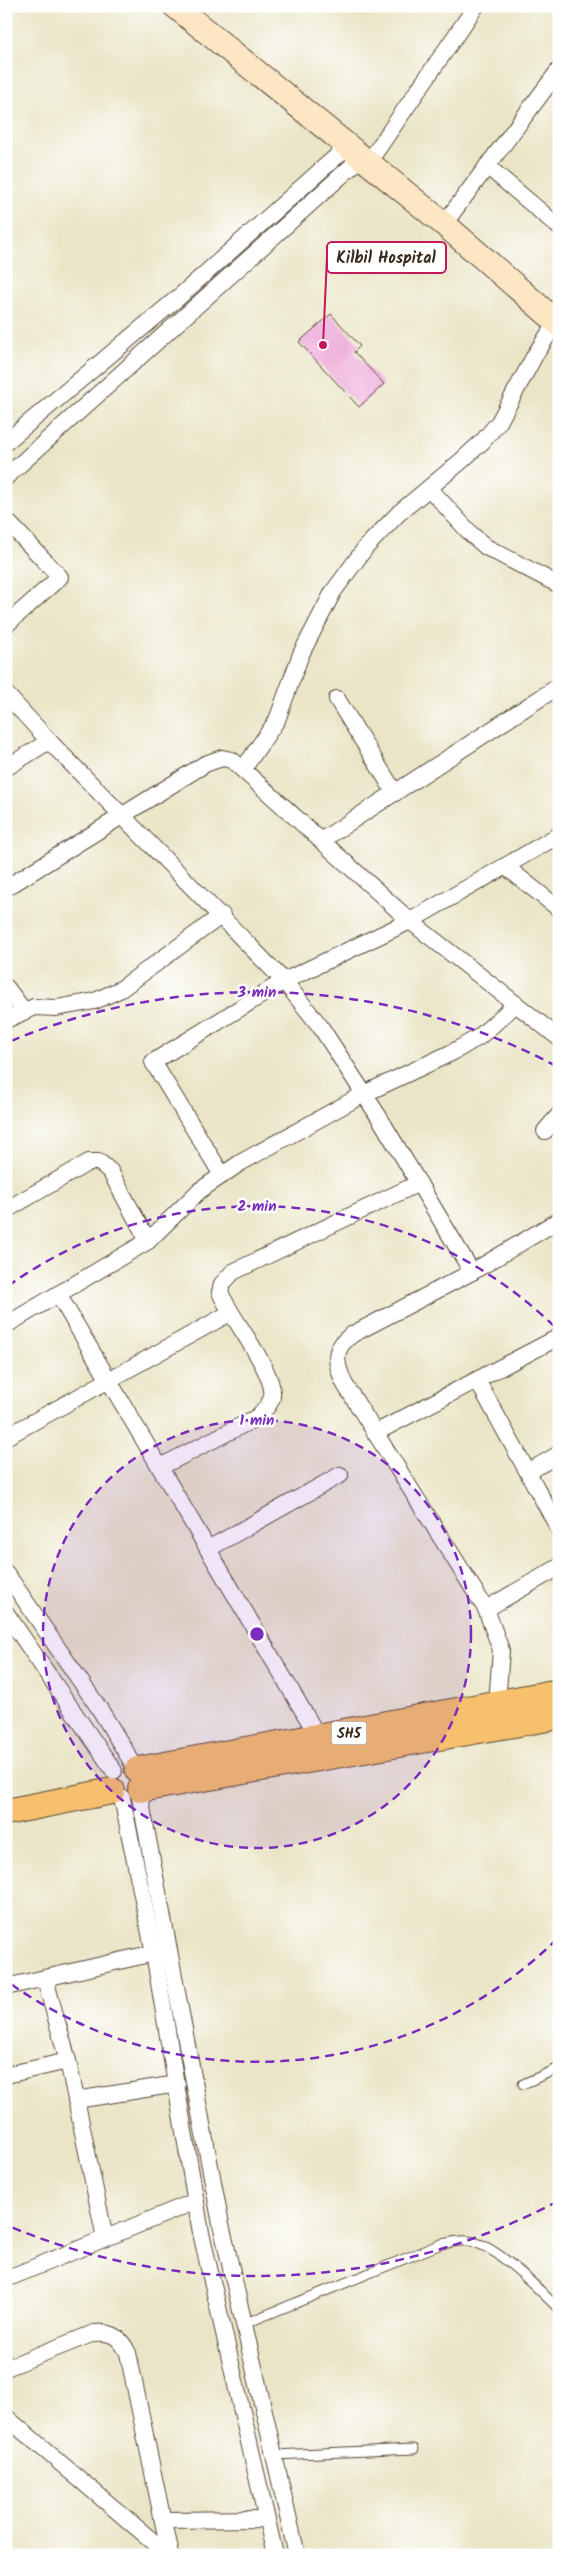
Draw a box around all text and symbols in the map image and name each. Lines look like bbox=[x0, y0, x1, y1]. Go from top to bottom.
callout: Kilbil Hospital bbox=[327, 242, 446, 273]
text: Kilbil Hospital bbox=[336, 246, 436, 271]
text: 3 min bbox=[237, 981, 276, 1005]
text: 2 min bbox=[237, 1195, 277, 1219]
text: 1 min bbox=[240, 1409, 274, 1433]
centre of rings bbox=[248, 1625, 266, 1643]
road number: SH5 bbox=[332, 1722, 366, 1745]

